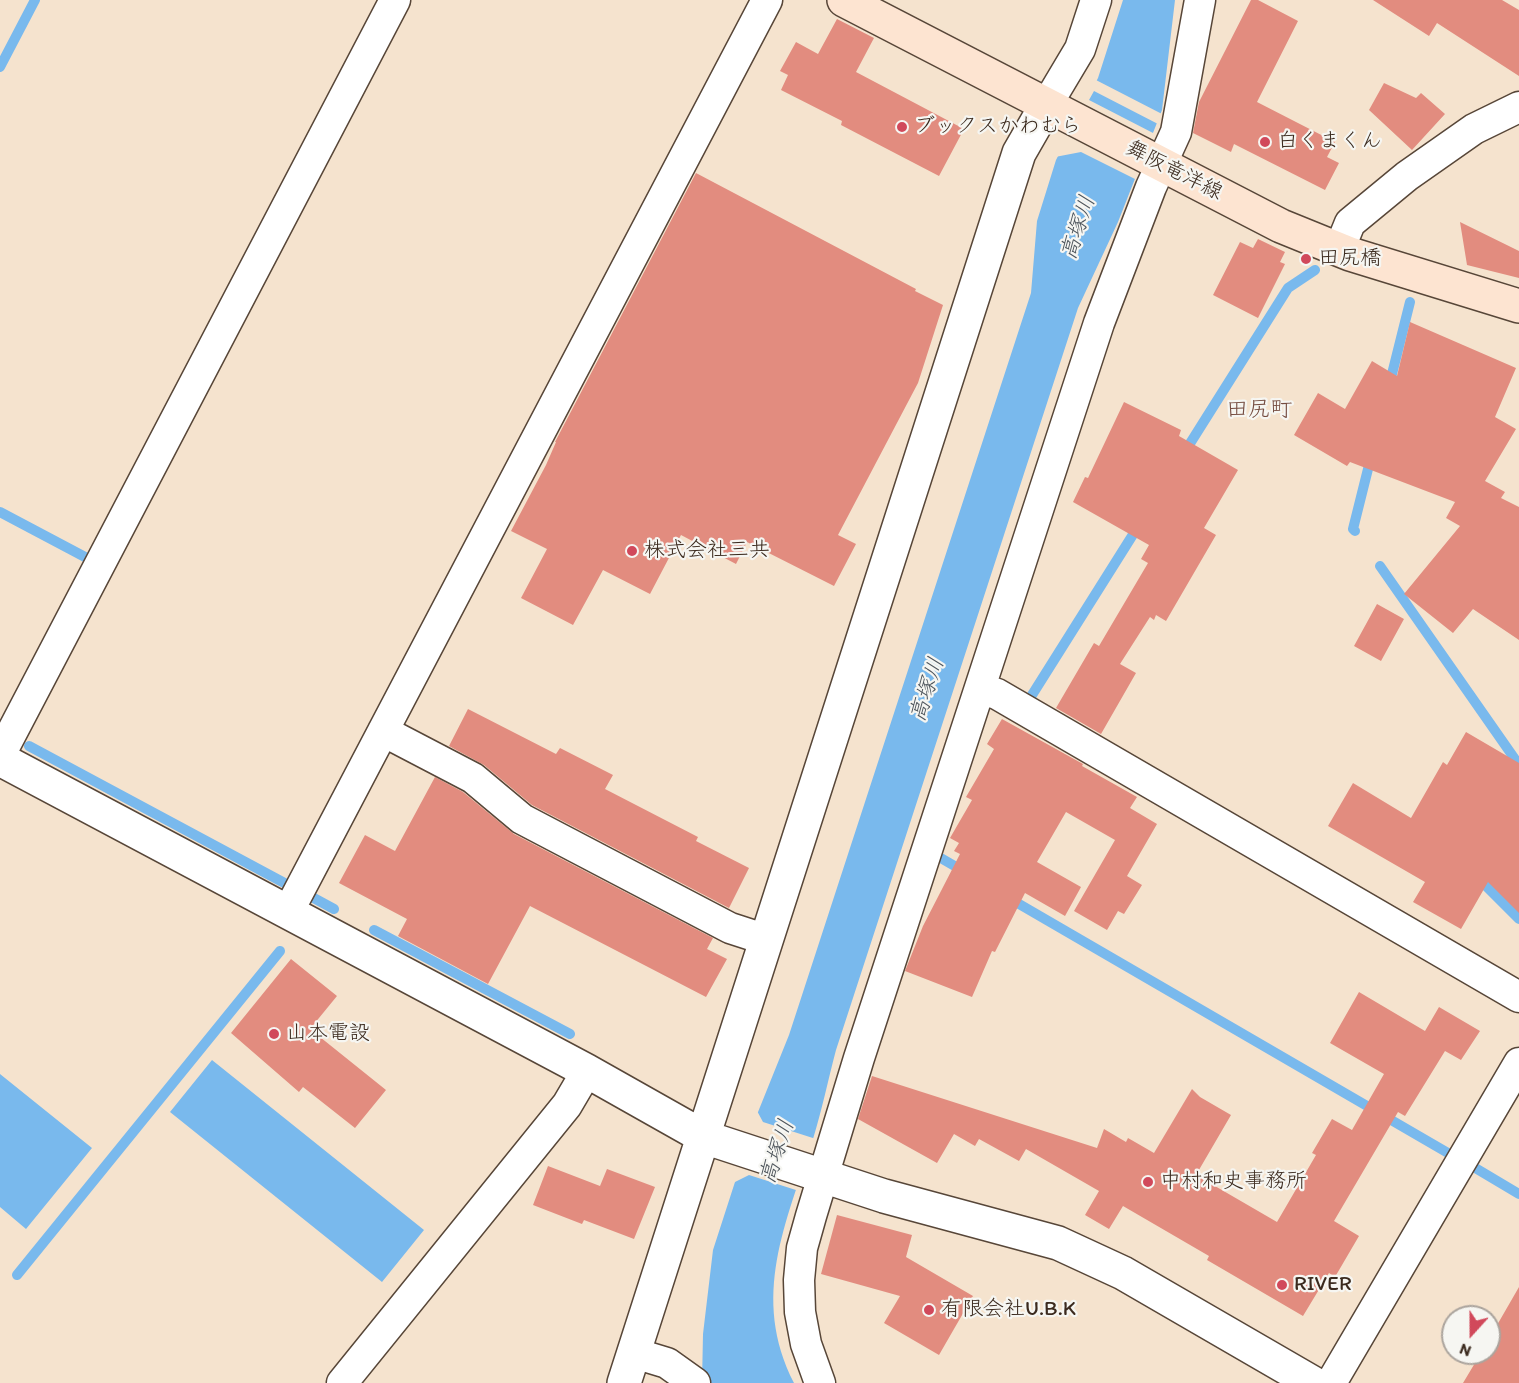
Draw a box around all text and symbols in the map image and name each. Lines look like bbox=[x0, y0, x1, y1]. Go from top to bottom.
place label: ブックスかわむら bbox=[914, 114, 1082, 140]
marker: ブックスかわむら bbox=[895, 120, 909, 134]
place label: 白くまくん bbox=[1277, 129, 1382, 155]
marker: 白くまくん bbox=[1258, 135, 1272, 149]
street label: 舞阪竜洋線 bbox=[1122, 136, 1226, 206]
water label: 高塚川 bbox=[1056, 193, 1102, 263]
place label: 田尻橋 bbox=[1318, 246, 1381, 272]
marker: 田尻橋 bbox=[1299, 252, 1313, 266]
district label: 田尻町 bbox=[1226, 397, 1292, 423]
place label: 株式会社三共 bbox=[644, 538, 770, 564]
marker: 株式会社三共 bbox=[625, 544, 639, 558]
water label: 高塚川 bbox=[905, 655, 951, 725]
place label: 山本電設 bbox=[286, 1021, 370, 1047]
marker: 山本電設 bbox=[267, 1027, 281, 1041]
water label: 高塚川 bbox=[755, 1117, 801, 1187]
place label: 中村和史事務所 bbox=[1160, 1169, 1307, 1195]
marker: 中村和史事務所 bbox=[1141, 1175, 1155, 1189]
place label: RIVER bbox=[1294, 1272, 1352, 1298]
marker: RIVER bbox=[1275, 1278, 1289, 1292]
place label: 有限会社U.B.K bbox=[941, 1297, 1076, 1323]
marker: 有限会社U.B.K bbox=[922, 1303, 936, 1317]
north arrow bbox=[1441, 1305, 1501, 1365]
text: N bbox=[1457, 1340, 1474, 1361]

